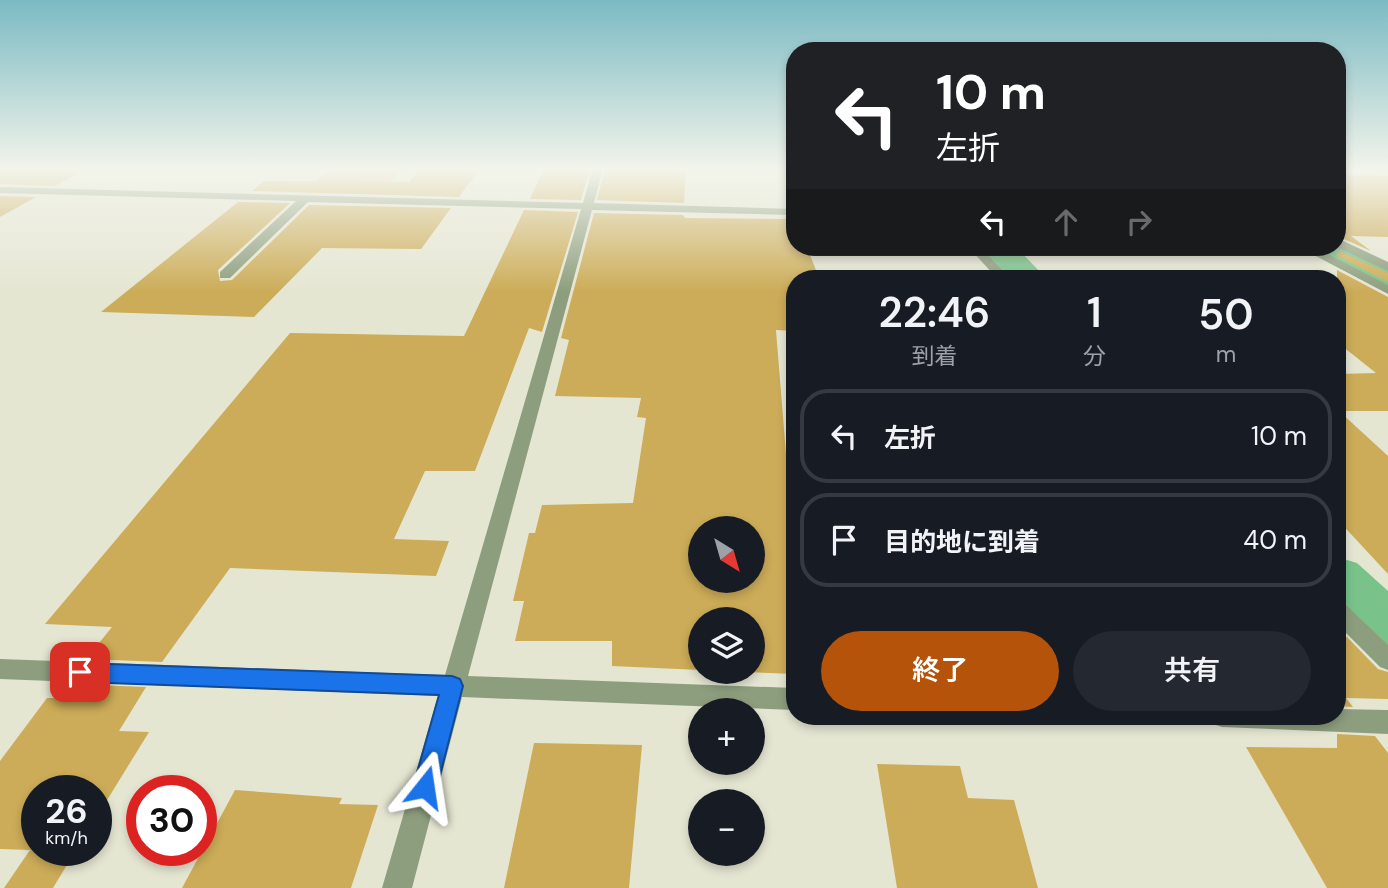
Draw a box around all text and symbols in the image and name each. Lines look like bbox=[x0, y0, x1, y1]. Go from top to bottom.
text: 10 m bbox=[936, 60, 1046, 124]
icon: left bbox=[821, 70, 912, 161]
text: 左折 bbox=[936, 127, 1000, 169]
icon: left bbox=[974, 203, 1012, 241]
icon: ahead bbox=[1047, 203, 1085, 241]
icon: right bbox=[1120, 203, 1158, 241]
text: 22:46 bbox=[878, 285, 990, 340]
text: 1 bbox=[1087, 285, 1102, 340]
text: 50 bbox=[1198, 287, 1254, 342]
text: m bbox=[1216, 339, 1236, 369]
text: 到着 bbox=[911, 341, 957, 371]
text: 分 bbox=[1083, 341, 1106, 371]
icon: left bbox=[825, 417, 863, 455]
text: 10 m bbox=[1251, 419, 1307, 453]
text: 左折 bbox=[884, 421, 936, 455]
north arrow bbox=[688, 516, 765, 593]
map controls bbox=[688, 516, 765, 866]
icon: arrive bbox=[825, 521, 863, 559]
text: 40 m bbox=[1243, 523, 1307, 557]
text: 目的地に到着 bbox=[884, 525, 1040, 559]
button: layers bbox=[688, 607, 765, 684]
button: 終了 bbox=[821, 631, 1059, 711]
button: 共有 bbox=[1073, 631, 1311, 711]
pin bbox=[50, 642, 110, 702]
icon: arrive bbox=[61, 653, 99, 691]
button: + bbox=[688, 698, 765, 775]
position arrow bbox=[388, 750, 462, 824]
speed limit sign: 30 bbox=[126, 775, 217, 866]
text: 26 bbox=[45, 788, 88, 834]
button: − bbox=[688, 789, 765, 866]
text: km/h bbox=[45, 826, 88, 850]

